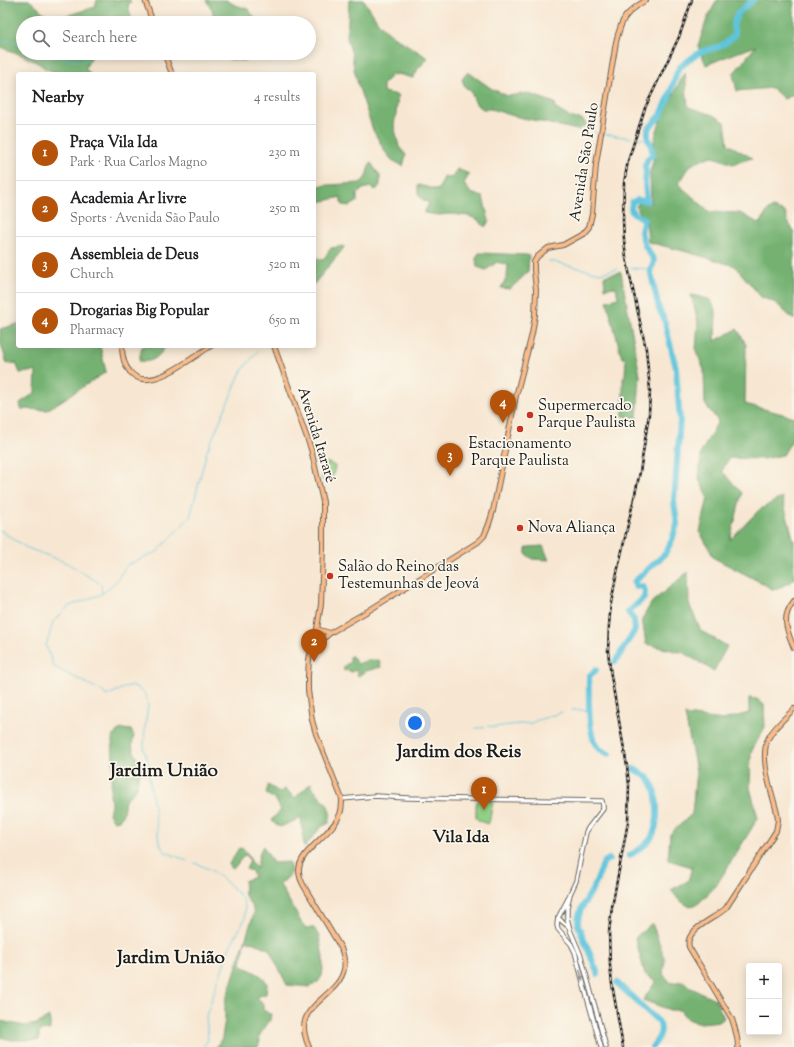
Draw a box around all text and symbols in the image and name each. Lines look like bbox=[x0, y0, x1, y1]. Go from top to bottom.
search box bbox=[16, 16, 316, 60]
icon: search bbox=[30, 27, 52, 49]
text: Search here bbox=[62, 28, 137, 49]
text: Nearby bbox=[32, 86, 84, 110]
text: 4 results bbox=[254, 89, 300, 107]
street label: Avenida São Paulo bbox=[565, 101, 605, 223]
text: Praça Vila Ida bbox=[70, 133, 158, 154]
text: 1 bbox=[43, 144, 47, 162]
text: 230 m bbox=[268, 144, 300, 162]
text: Park · Rua Carlos Magno bbox=[70, 154, 207, 172]
text: Academia Ar livre bbox=[70, 189, 187, 210]
text: 2 bbox=[42, 200, 48, 218]
text: 250 m bbox=[269, 200, 300, 218]
text: Sports · Avenida São Paulo bbox=[70, 210, 220, 228]
text: Assembleia de Deus bbox=[70, 245, 199, 266]
text: 3 bbox=[42, 256, 48, 274]
text: 520 m bbox=[269, 256, 300, 274]
text: Church bbox=[70, 266, 114, 284]
text: Drogarias Big Popular bbox=[70, 301, 209, 322]
text: 4 bbox=[42, 312, 48, 330]
text: 650 m bbox=[269, 312, 300, 330]
text: Pharmacy bbox=[70, 322, 124, 340]
street label: Avenida Itararé bbox=[291, 385, 341, 485]
pin: 4 bbox=[490, 390, 516, 423]
place label: Supermercado Parque Paulista bbox=[538, 396, 636, 434]
marker: Supermercado Parque Paulista bbox=[525, 410, 535, 420]
marker: Estacionamento Parque Paulista bbox=[515, 424, 525, 434]
place label: Estacionamento Parque Paulista bbox=[468, 434, 572, 472]
pin: 3 bbox=[437, 443, 463, 476]
place label: Nova Aliança bbox=[528, 518, 616, 539]
marker: Nova Aliança bbox=[515, 523, 525, 533]
place label: Salão do Reino das Testemunhas de Jeová bbox=[338, 557, 479, 595]
marker: Salão do Reino das Testemunhas de Jeová bbox=[325, 571, 335, 581]
pin: 2 bbox=[301, 629, 327, 662]
your location bbox=[405, 713, 425, 733]
district label: Jardim dos Reis bbox=[395, 739, 522, 766]
district label: Jardim União bbox=[108, 758, 219, 785]
pin: 1 bbox=[471, 777, 497, 810]
district label: Vila Ida bbox=[433, 826, 490, 850]
district label: Jardim União bbox=[115, 945, 226, 972]
map controls bbox=[746, 963, 782, 1035]
button: + bbox=[746, 963, 782, 999]
one-way arrow bbox=[578, 969, 584, 981]
button: − bbox=[746, 999, 782, 1035]

